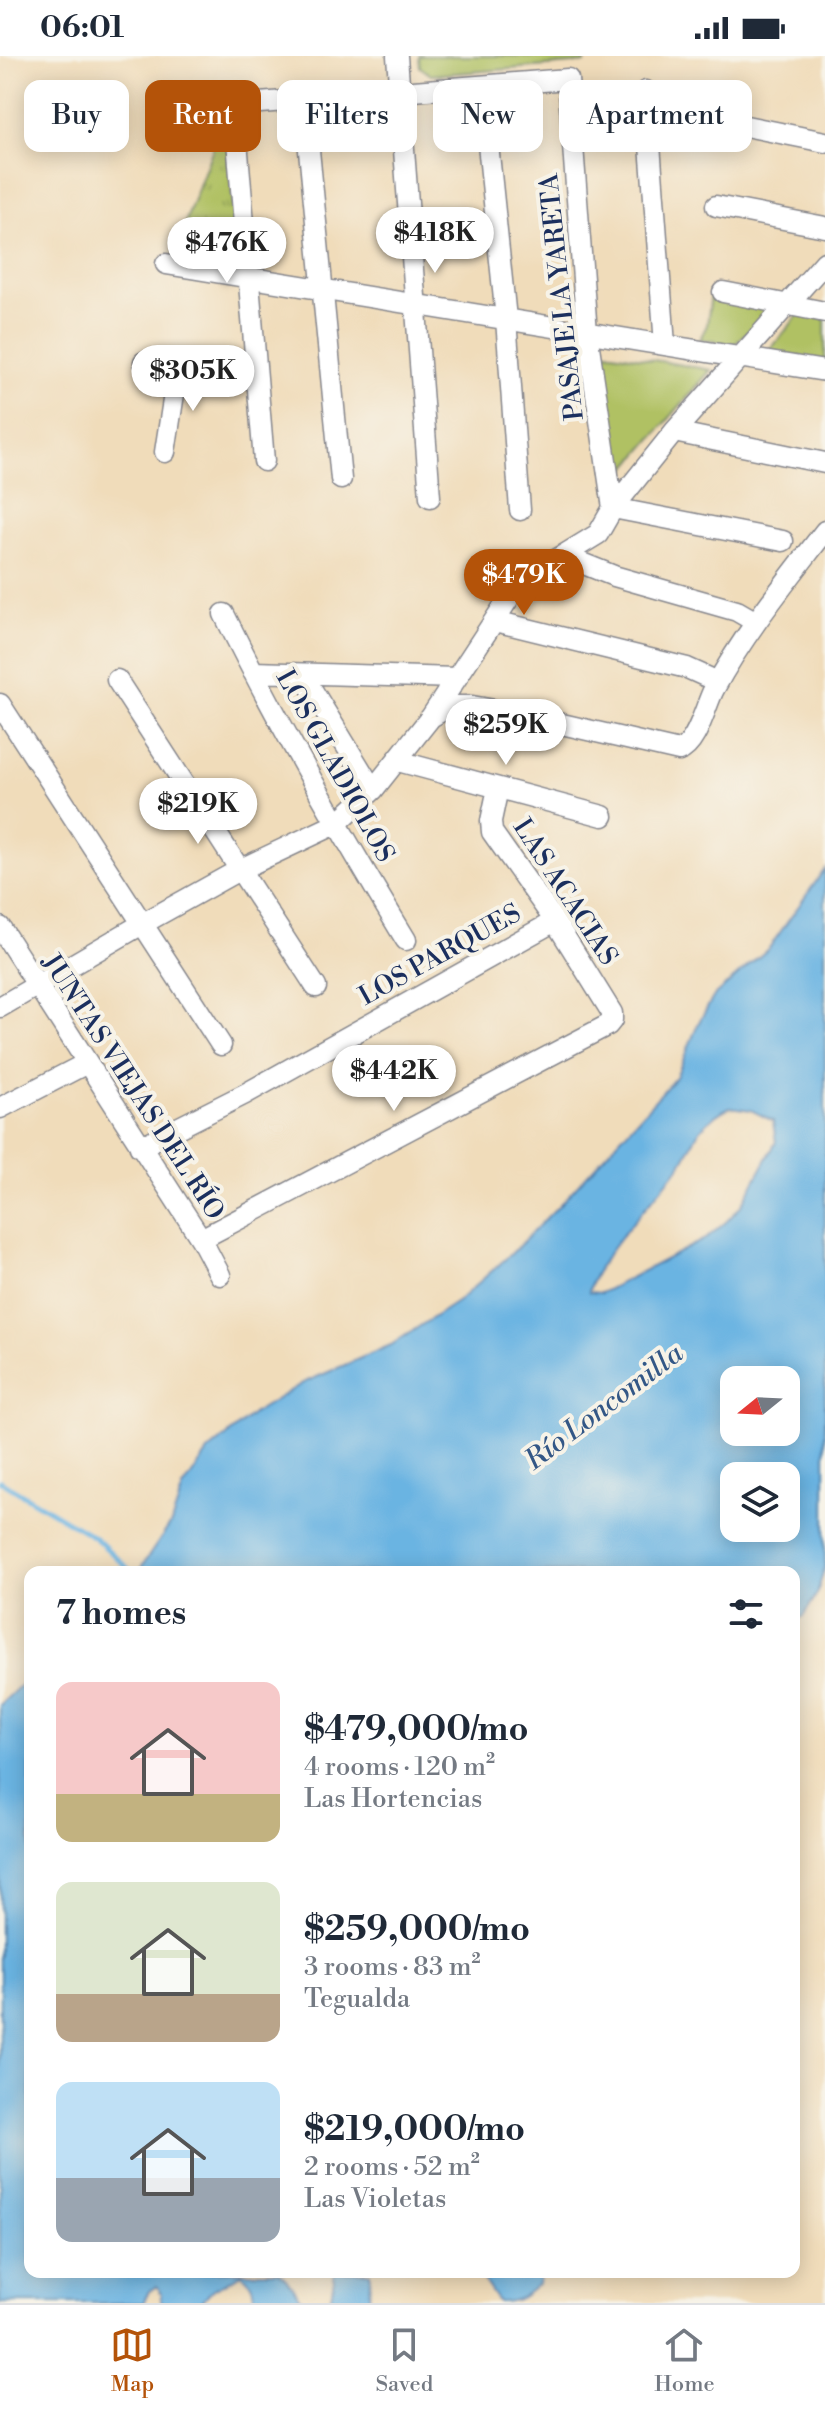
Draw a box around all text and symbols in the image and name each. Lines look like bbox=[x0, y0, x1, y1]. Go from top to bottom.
text: 06:01 bbox=[40, 9, 124, 47]
chip: Buy bbox=[24, 80, 129, 152]
chip: Rent bbox=[145, 80, 261, 152]
chip: Filters bbox=[277, 80, 417, 152]
chip: New bbox=[433, 80, 543, 152]
chip: Apartment bbox=[559, 80, 752, 152]
street label: PASAJE LA YARETA bbox=[533, 171, 591, 422]
pin: $418K bbox=[379, 207, 491, 275]
pin: $476K bbox=[171, 217, 283, 285]
text: $418K bbox=[394, 217, 476, 249]
text: $476K bbox=[185, 227, 269, 259]
pin: $305K bbox=[137, 345, 249, 413]
text: $305K bbox=[149, 355, 237, 387]
pin: $479K bbox=[468, 549, 580, 617]
text: $479K bbox=[482, 559, 566, 591]
street label: LOS GLADIOLOS bbox=[269, 664, 401, 868]
pin: $259K bbox=[450, 699, 562, 767]
text: $259K bbox=[463, 709, 549, 741]
pin: $219K bbox=[142, 778, 254, 846]
text: $219K bbox=[157, 788, 239, 820]
street label: LAS ACACIAS bbox=[506, 813, 624, 971]
street label: LOS PARQUES bbox=[353, 897, 527, 1013]
street label: JUNTAS VIEJAS DEL RÍO bbox=[34, 946, 233, 1226]
pin: $442K bbox=[338, 1045, 450, 1113]
text: $442K bbox=[350, 1055, 438, 1087]
water label: Río Loncomilla bbox=[517, 1336, 690, 1478]
north arrow bbox=[720, 1366, 800, 1446]
map controls bbox=[720, 1366, 800, 1542]
button: layers bbox=[720, 1462, 800, 1542]
icon: filters bbox=[724, 1592, 768, 1636]
text: 7 homes bbox=[56, 1593, 186, 1635]
text: $479,000/mo bbox=[304, 1709, 528, 1751]
icon: home bbox=[120, 1714, 216, 1810]
text: 4 rooms · 120 m² bbox=[304, 1751, 495, 1783]
text: Las Hortencias bbox=[304, 1783, 482, 1815]
text: $259,000/mo bbox=[304, 1909, 530, 1951]
icon: home bbox=[120, 1914, 216, 2010]
text: 3 rooms · 83 m² bbox=[304, 1951, 481, 1983]
text: Tegualda bbox=[304, 1983, 410, 2015]
text: $219,000/mo bbox=[304, 2109, 525, 2151]
icon: home bbox=[120, 2114, 216, 2210]
text: 2 rooms · 52 m² bbox=[304, 2151, 480, 2183]
text: Las Violetas bbox=[304, 2183, 446, 2215]
tab: Map bbox=[110, 2323, 154, 2398]
tab: Saved bbox=[375, 2323, 433, 2398]
tab: Home bbox=[654, 2323, 715, 2398]

